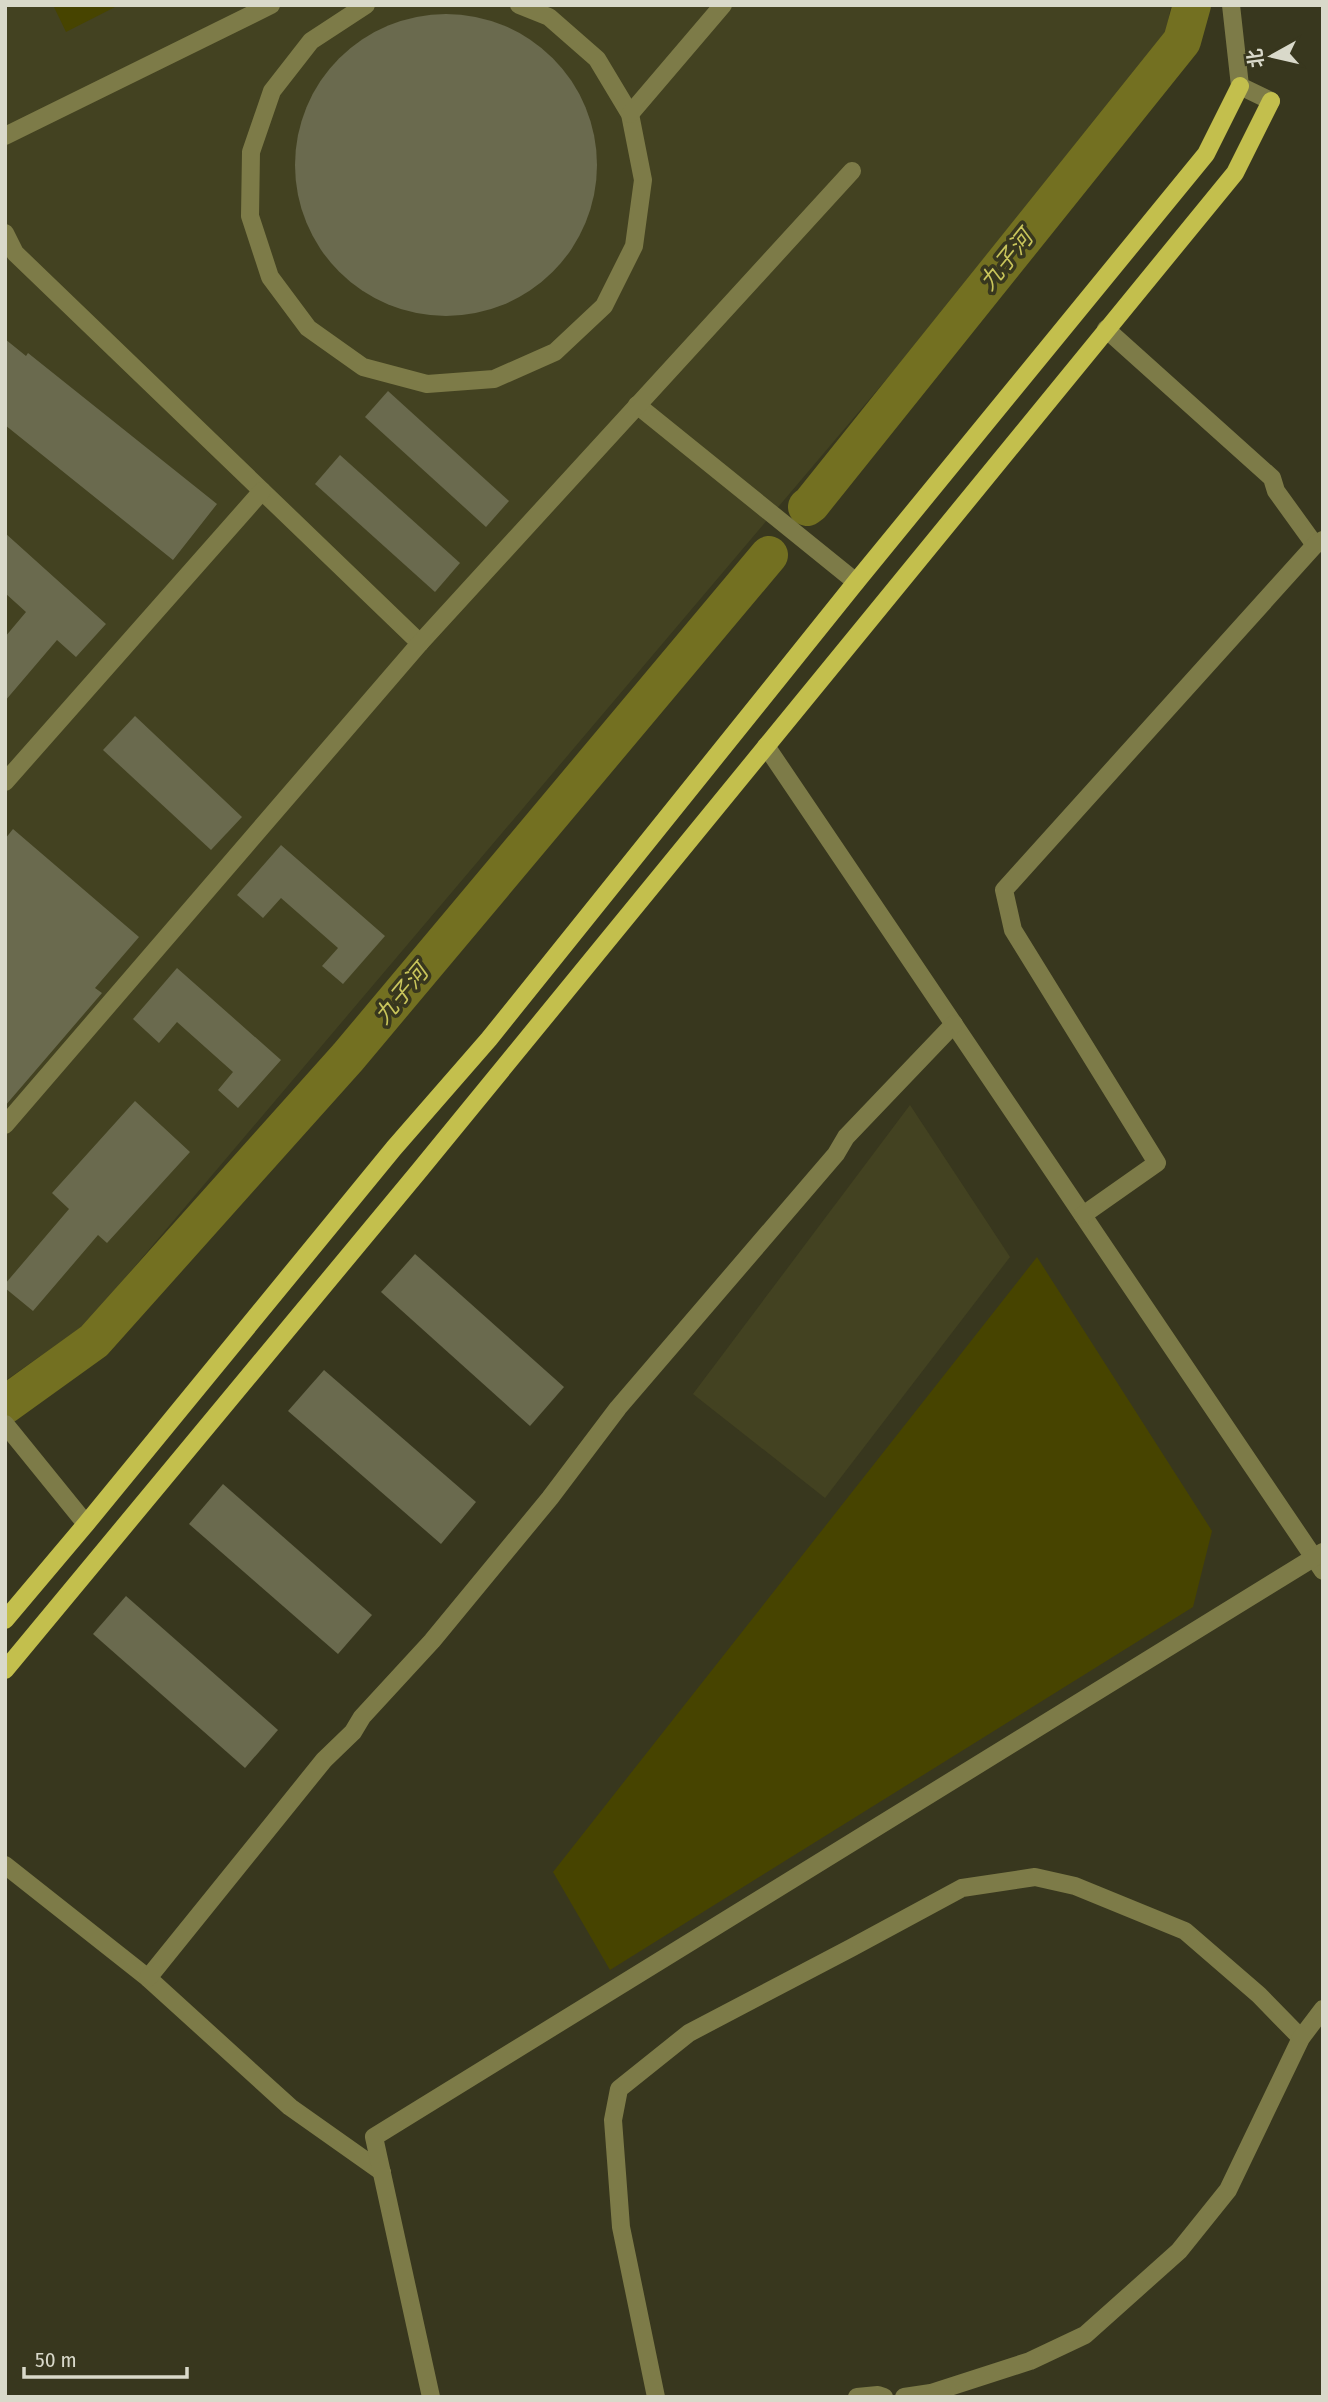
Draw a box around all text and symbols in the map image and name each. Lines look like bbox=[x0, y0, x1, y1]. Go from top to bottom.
north arrow bbox=[1237, 21, 1307, 91]
text: 北 bbox=[1243, 47, 1268, 69]
water label: 九子河 bbox=[973, 221, 1041, 296]
water label: 九子河 bbox=[368, 956, 436, 1029]
scale bar bbox=[24, 2336, 187, 2380]
text: 50 m bbox=[35, 2347, 77, 2373]

